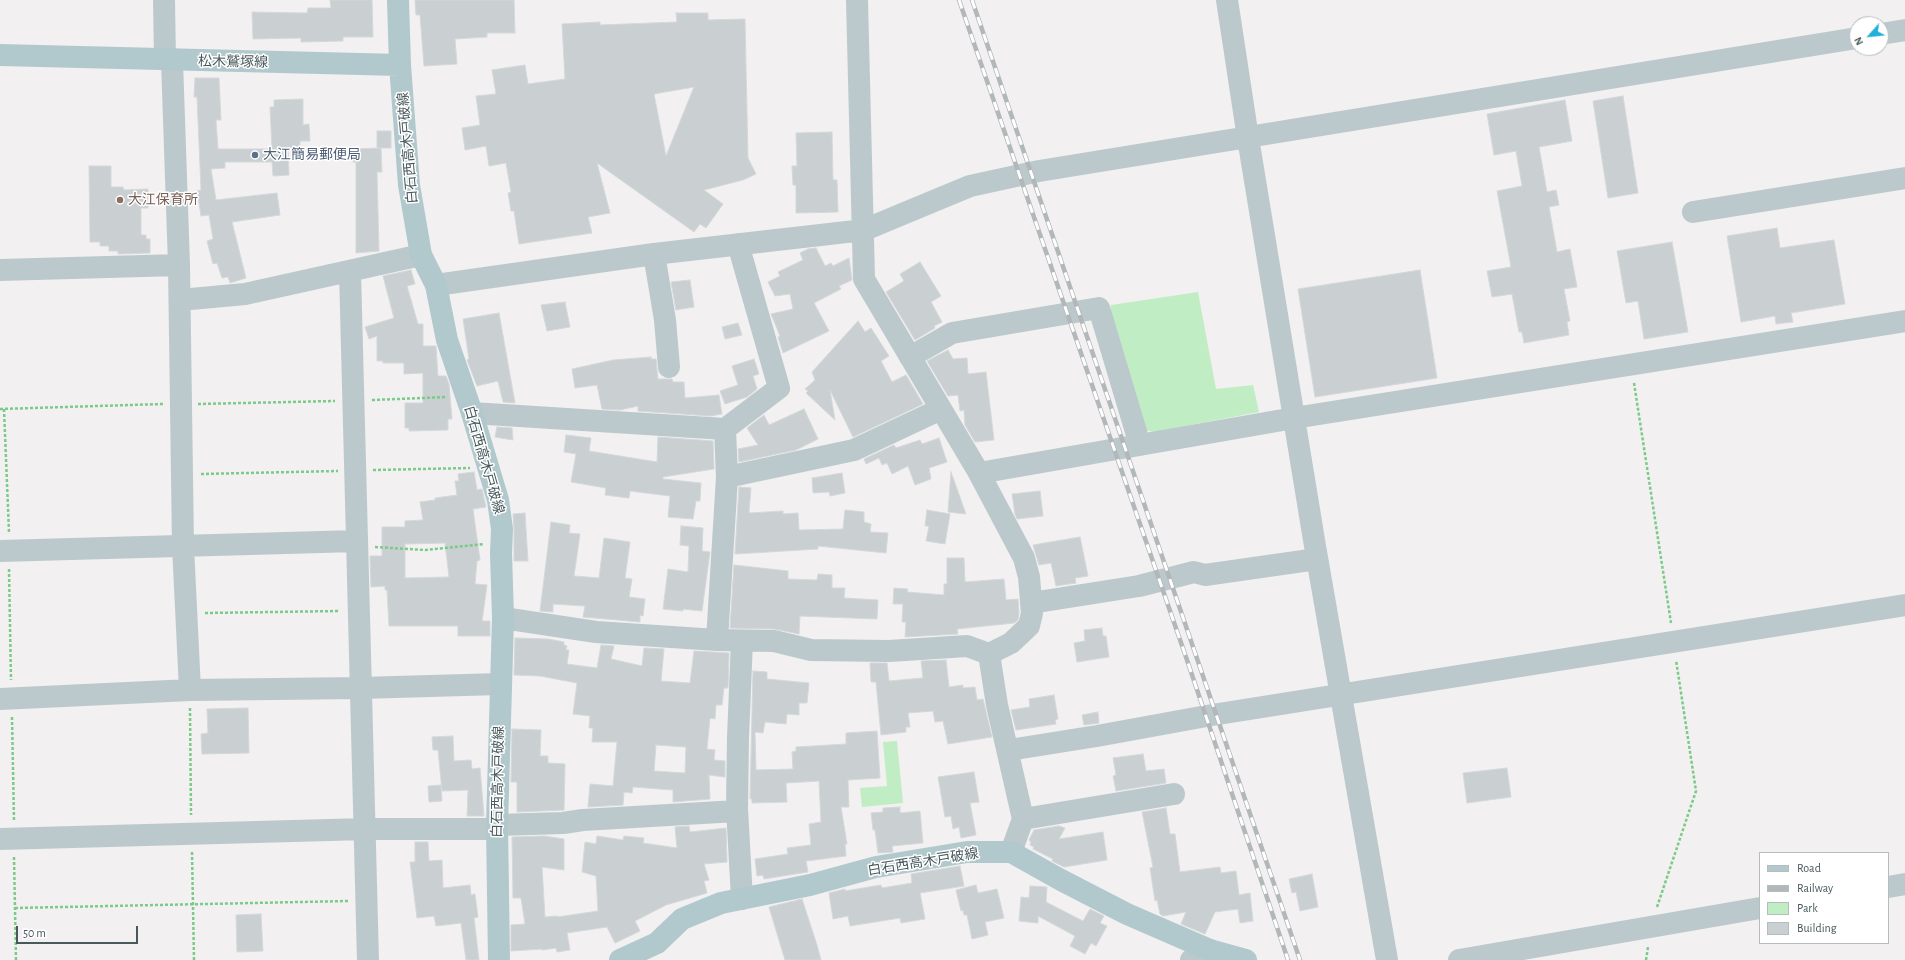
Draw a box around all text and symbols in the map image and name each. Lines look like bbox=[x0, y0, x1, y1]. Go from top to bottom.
north arrow bbox=[1849, 16, 1889, 56]
text: N bbox=[1852, 35, 1865, 47]
street label: 松木鷲塚線 bbox=[198, 53, 268, 71]
street label: 白石西高木戸破線 bbox=[395, 91, 421, 205]
place label: 大江簡易郵便局 bbox=[263, 147, 361, 163]
marker: 大江簡易郵便局 bbox=[250, 150, 260, 160]
place label: 大江保育所 bbox=[128, 192, 198, 208]
marker: 大江保育所 bbox=[115, 195, 125, 205]
street label: 白石西高木戸破線 bbox=[460, 404, 508, 516]
street label: 白石西高木戸破線 bbox=[489, 726, 507, 838]
street label: 白石西高木戸破線 bbox=[866, 845, 980, 879]
legend bbox=[1759, 852, 1889, 944]
text: Road bbox=[1797, 862, 1821, 874]
text: Railway bbox=[1797, 882, 1833, 894]
text: Park bbox=[1797, 902, 1818, 914]
scale bar bbox=[18, 918, 140, 944]
text: Building bbox=[1797, 922, 1837, 934]
text: 50 m bbox=[23, 927, 46, 939]

